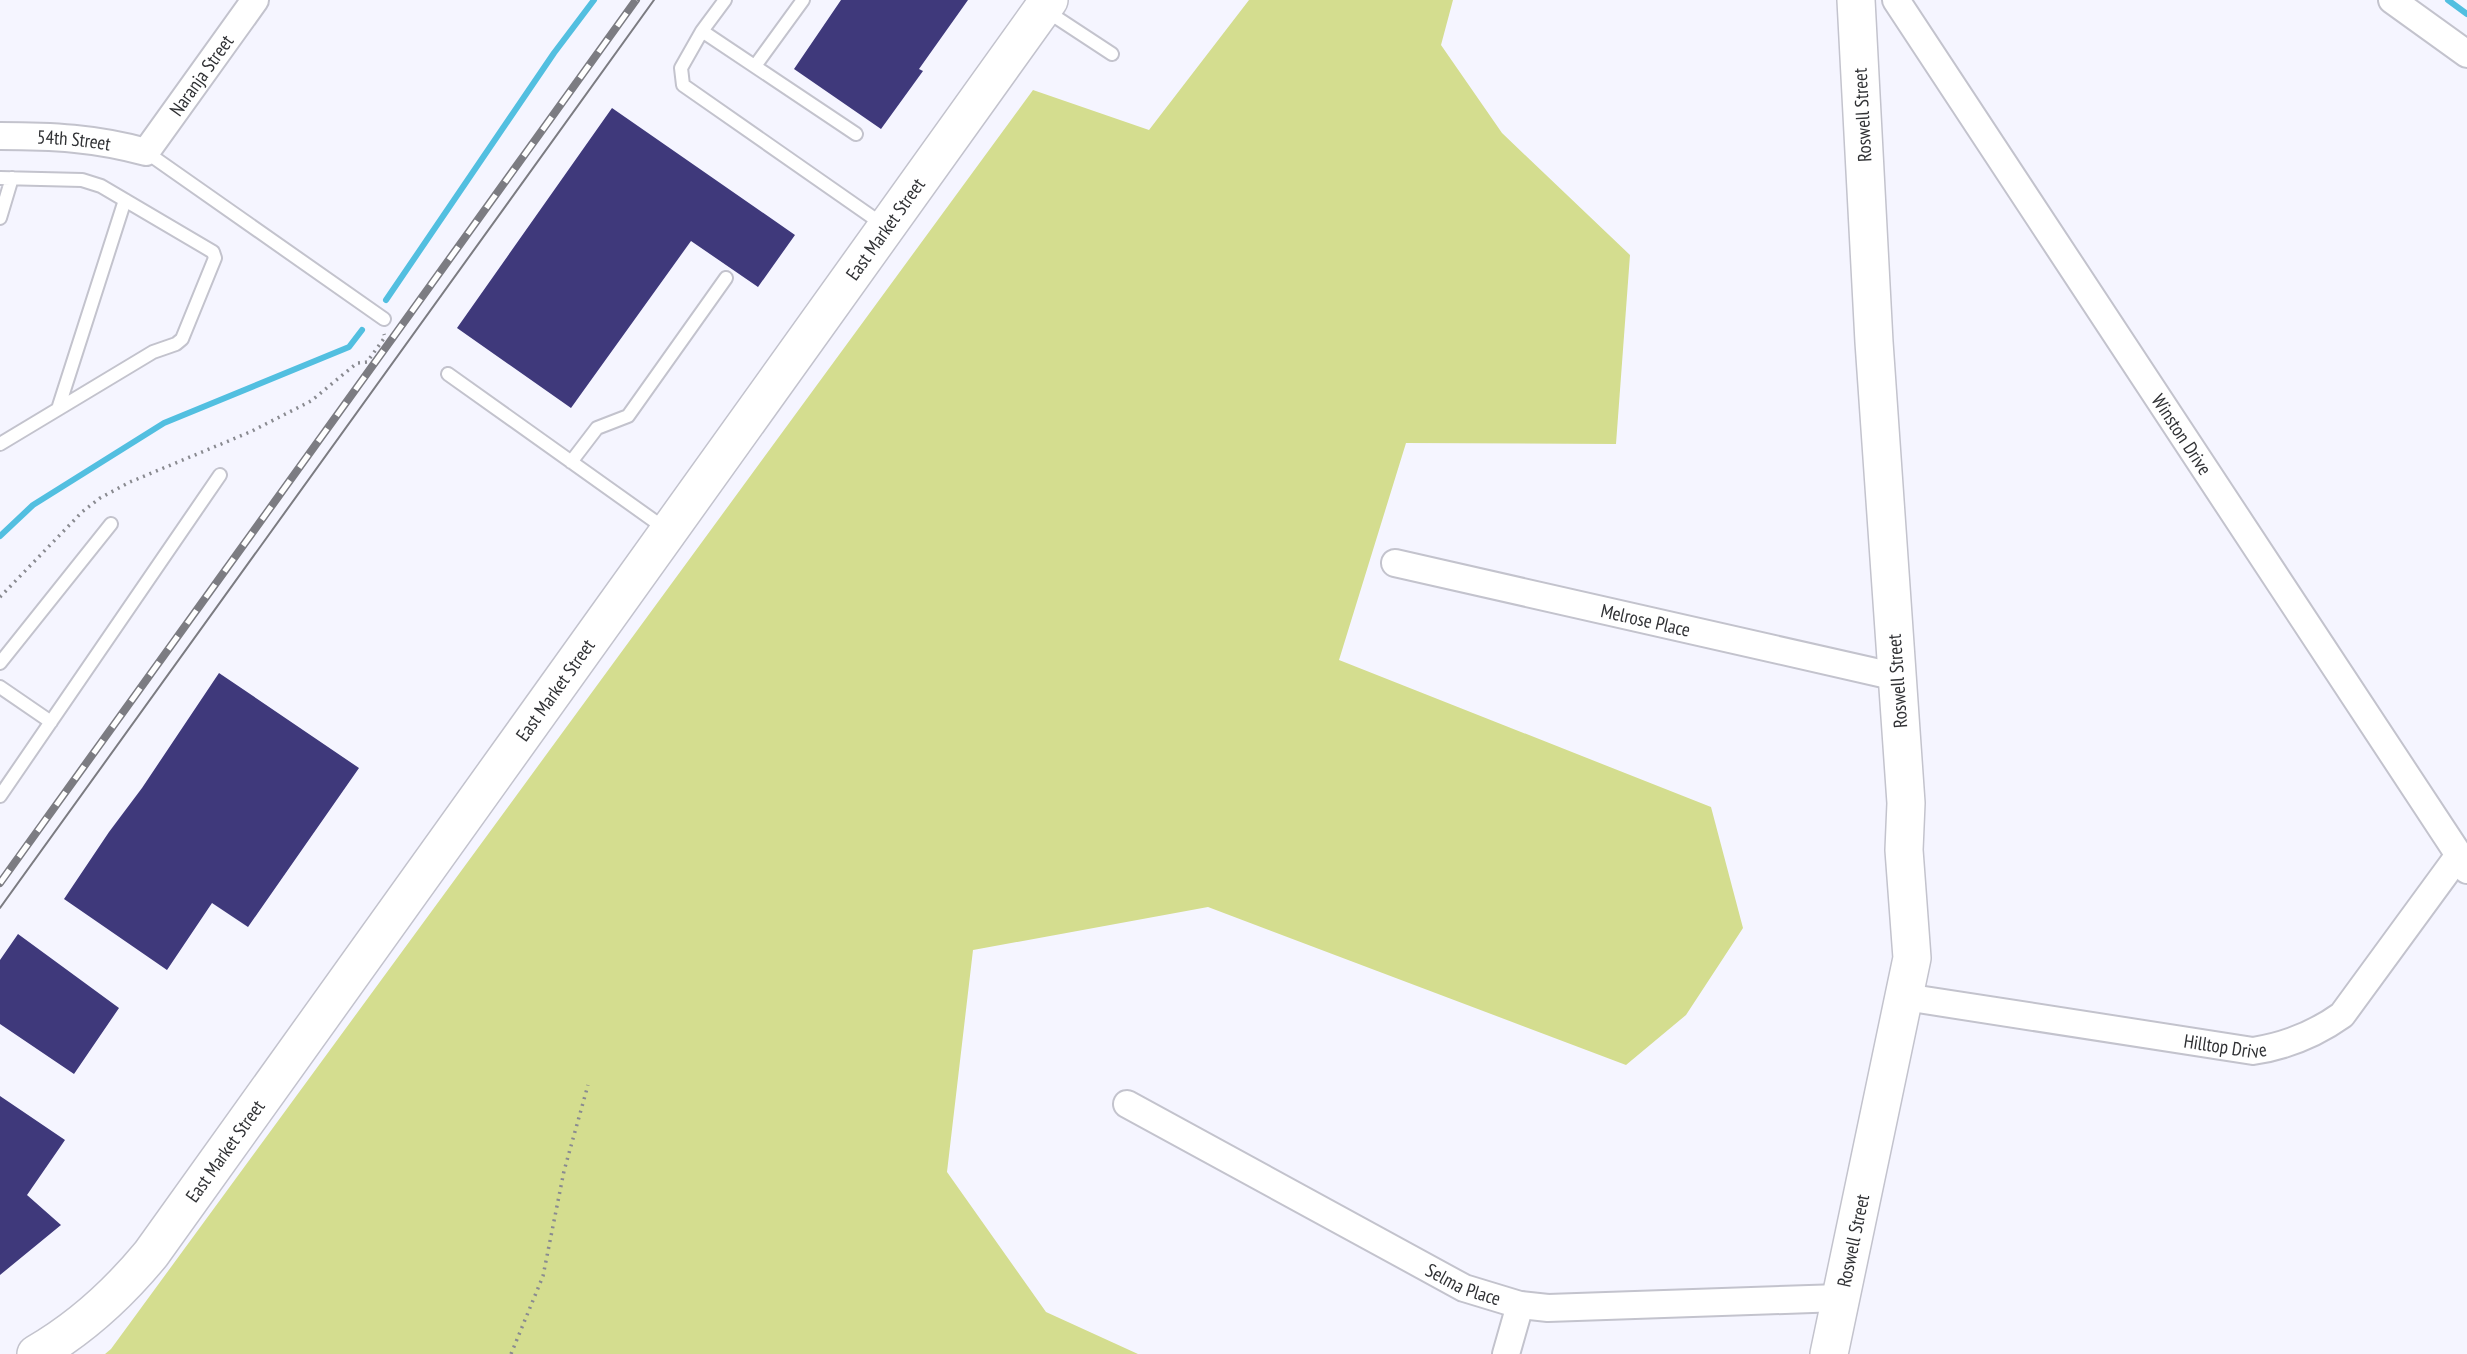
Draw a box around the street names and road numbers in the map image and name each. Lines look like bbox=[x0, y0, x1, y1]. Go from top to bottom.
street label: Naranja Street bbox=[164, 29, 239, 120]
street label: Roswell Street bbox=[1848, 67, 1876, 163]
street label: 54th Street bbox=[37, 125, 113, 156]
street label: East Market Street bbox=[840, 172, 930, 285]
street label: Winston Drive bbox=[2147, 389, 2217, 479]
street label: Melrose Place bbox=[1599, 598, 1693, 642]
street label: Roswell Street bbox=[1882, 632, 1912, 729]
street label: East Market Street bbox=[510, 633, 600, 746]
street label: Hilltop Drive bbox=[2182, 1028, 2269, 1063]
street label: East Market Street bbox=[180, 1094, 270, 1207]
street label: Roswell Street bbox=[1831, 1191, 1874, 1289]
street label: Selma Place bbox=[1422, 1258, 1504, 1310]

